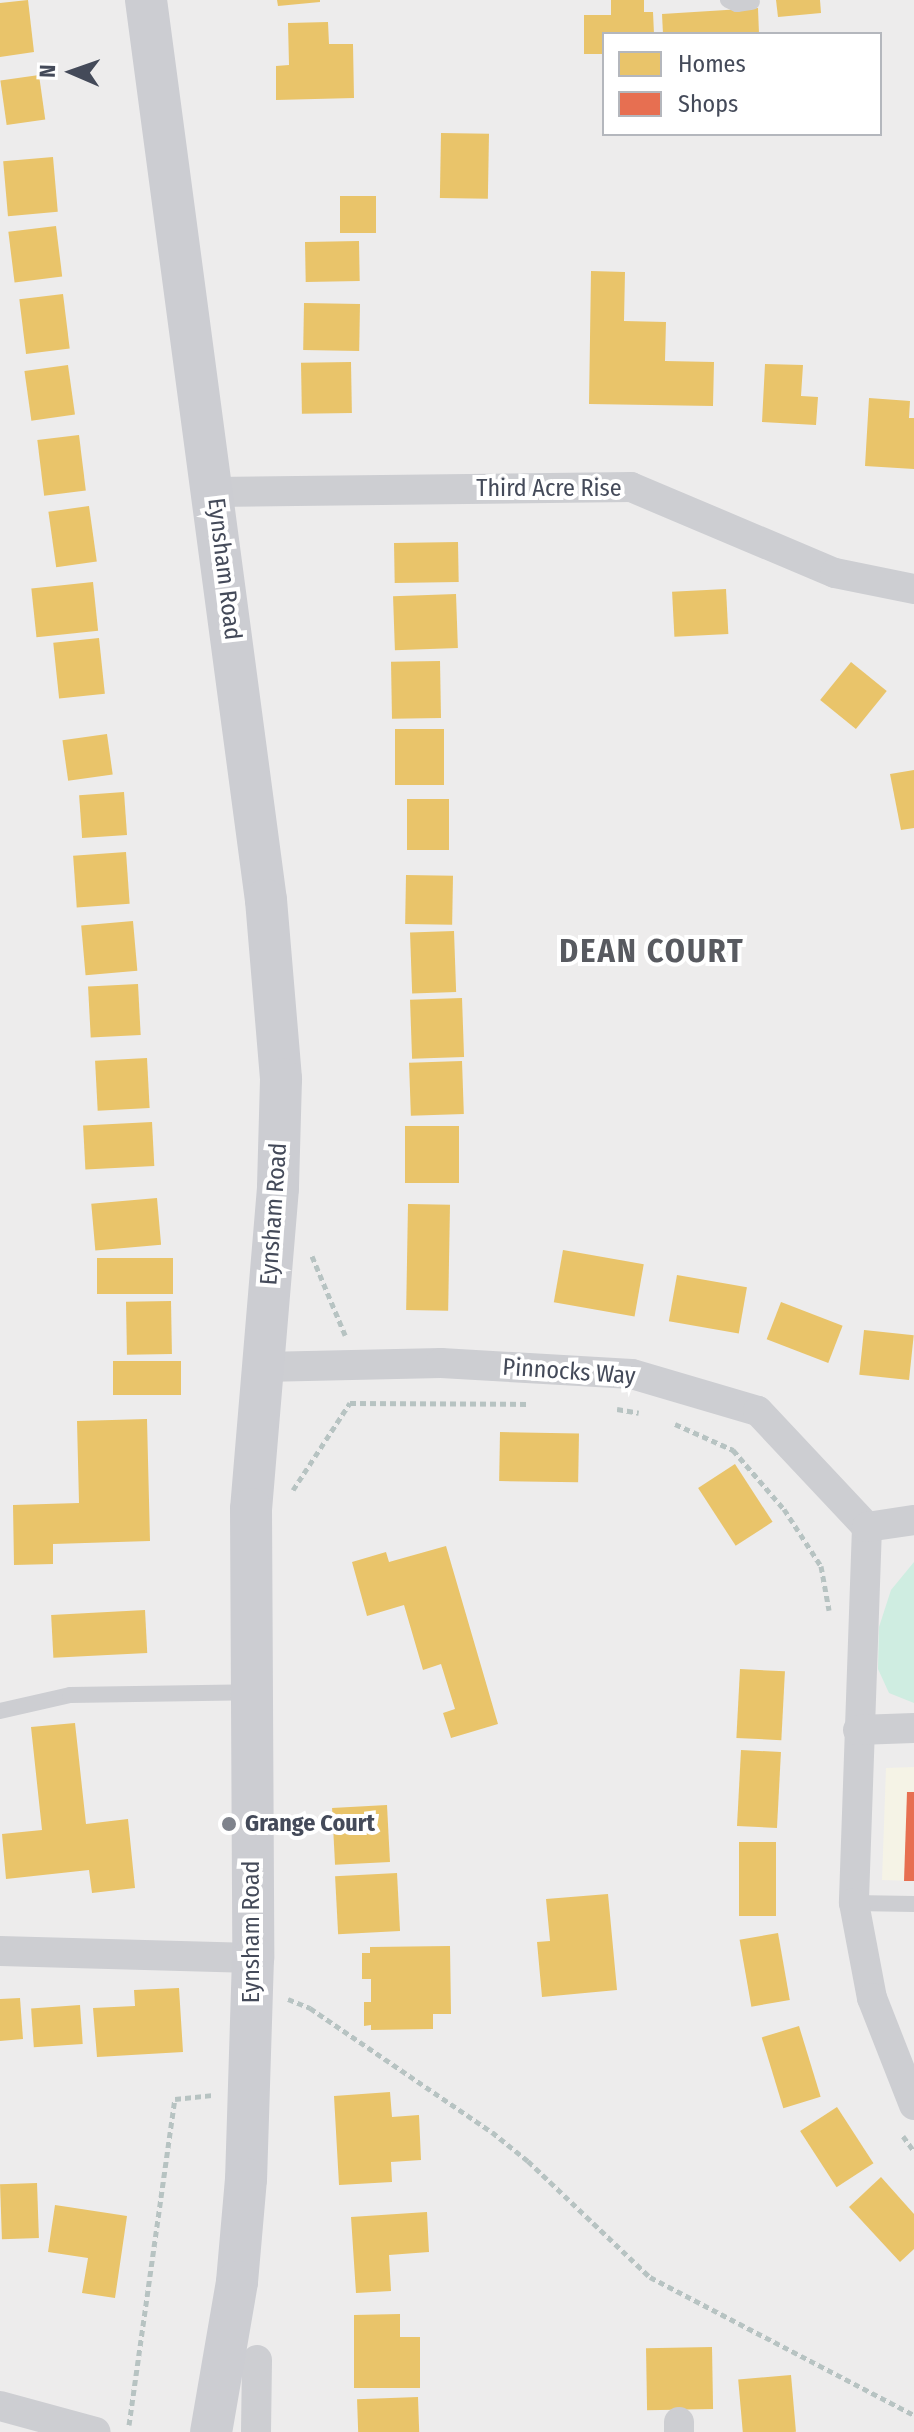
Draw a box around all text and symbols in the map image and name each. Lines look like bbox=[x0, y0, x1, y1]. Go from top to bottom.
north arrow bbox=[32, 32, 112, 112]
legend bbox=[602, 32, 882, 136]
text: Homes bbox=[678, 50, 746, 78]
text: N bbox=[34, 64, 61, 78]
text: Shops bbox=[678, 90, 738, 118]
street label: Third Acre Rise bbox=[476, 475, 622, 503]
street label: Eynsham Road bbox=[201, 496, 247, 642]
district label: DEAN COURT bbox=[559, 932, 745, 970]
street label: Eynsham Road bbox=[255, 1142, 293, 1286]
street label: Pinnocks Way bbox=[502, 1353, 636, 1391]
place label: Grange Court bbox=[245, 1810, 375, 1838]
marker: Grange Court bbox=[220, 1815, 238, 1833]
street label: Eynsham Road bbox=[238, 1861, 266, 2003]

